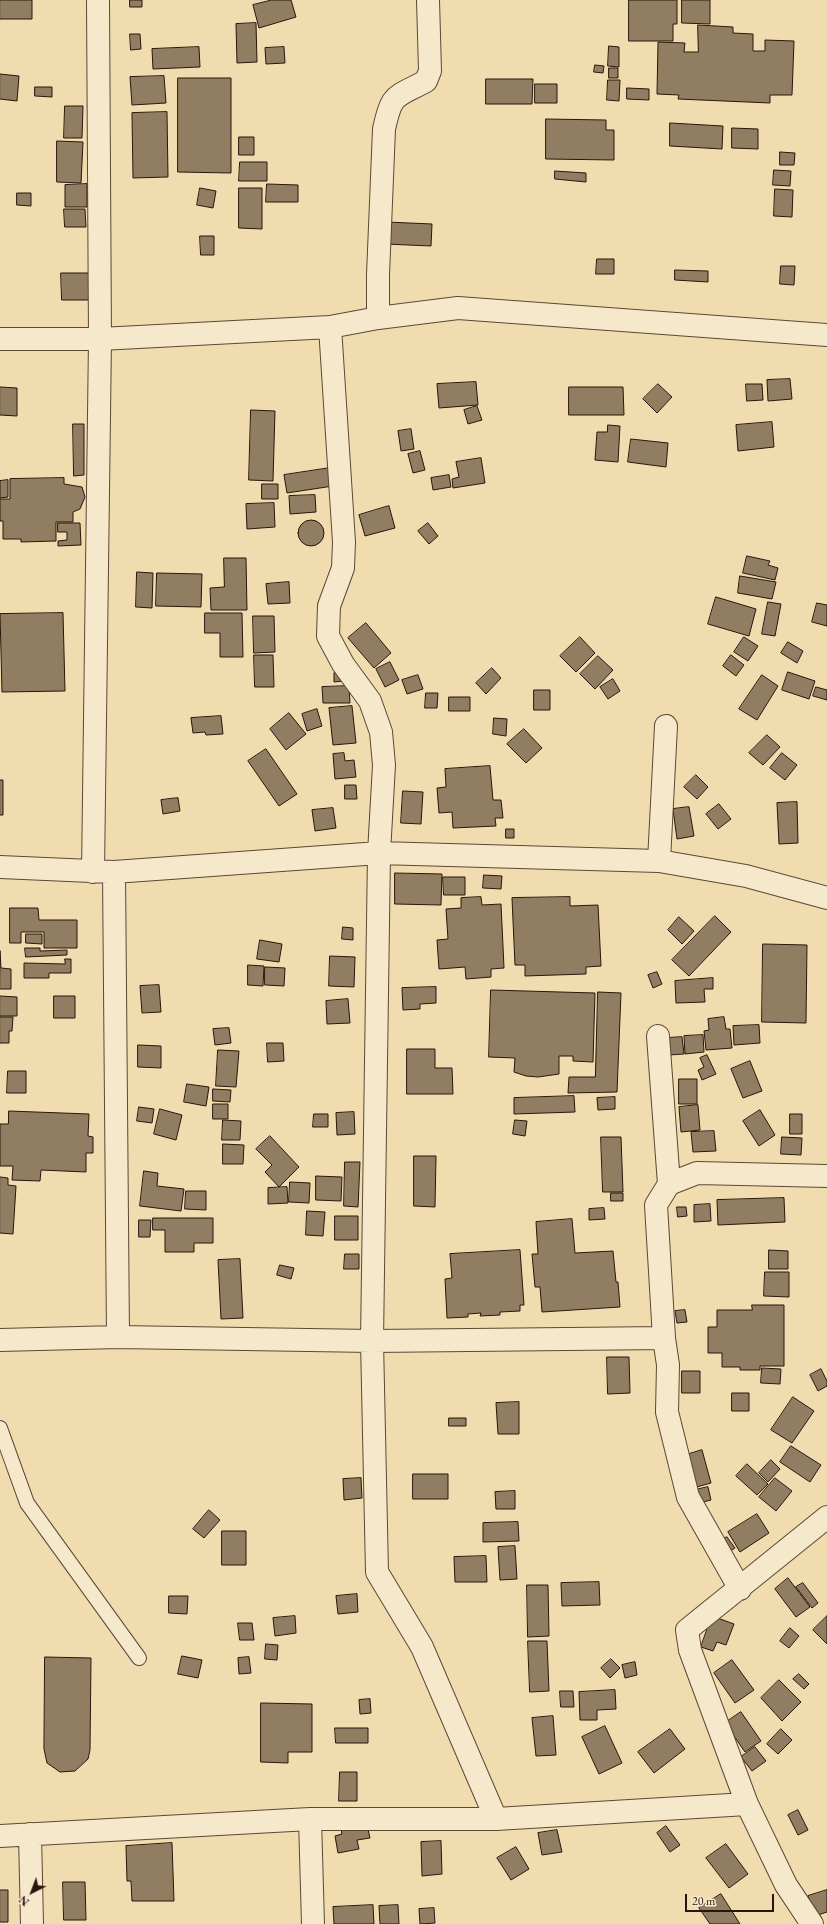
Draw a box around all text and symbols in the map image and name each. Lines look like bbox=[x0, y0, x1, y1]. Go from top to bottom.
north arrow bbox=[12, 1872, 52, 1912]
scale bar bbox=[687, 1886, 776, 1912]
text: N bbox=[16, 1893, 32, 1909]
text: 20 m bbox=[692, 1893, 715, 1909]

